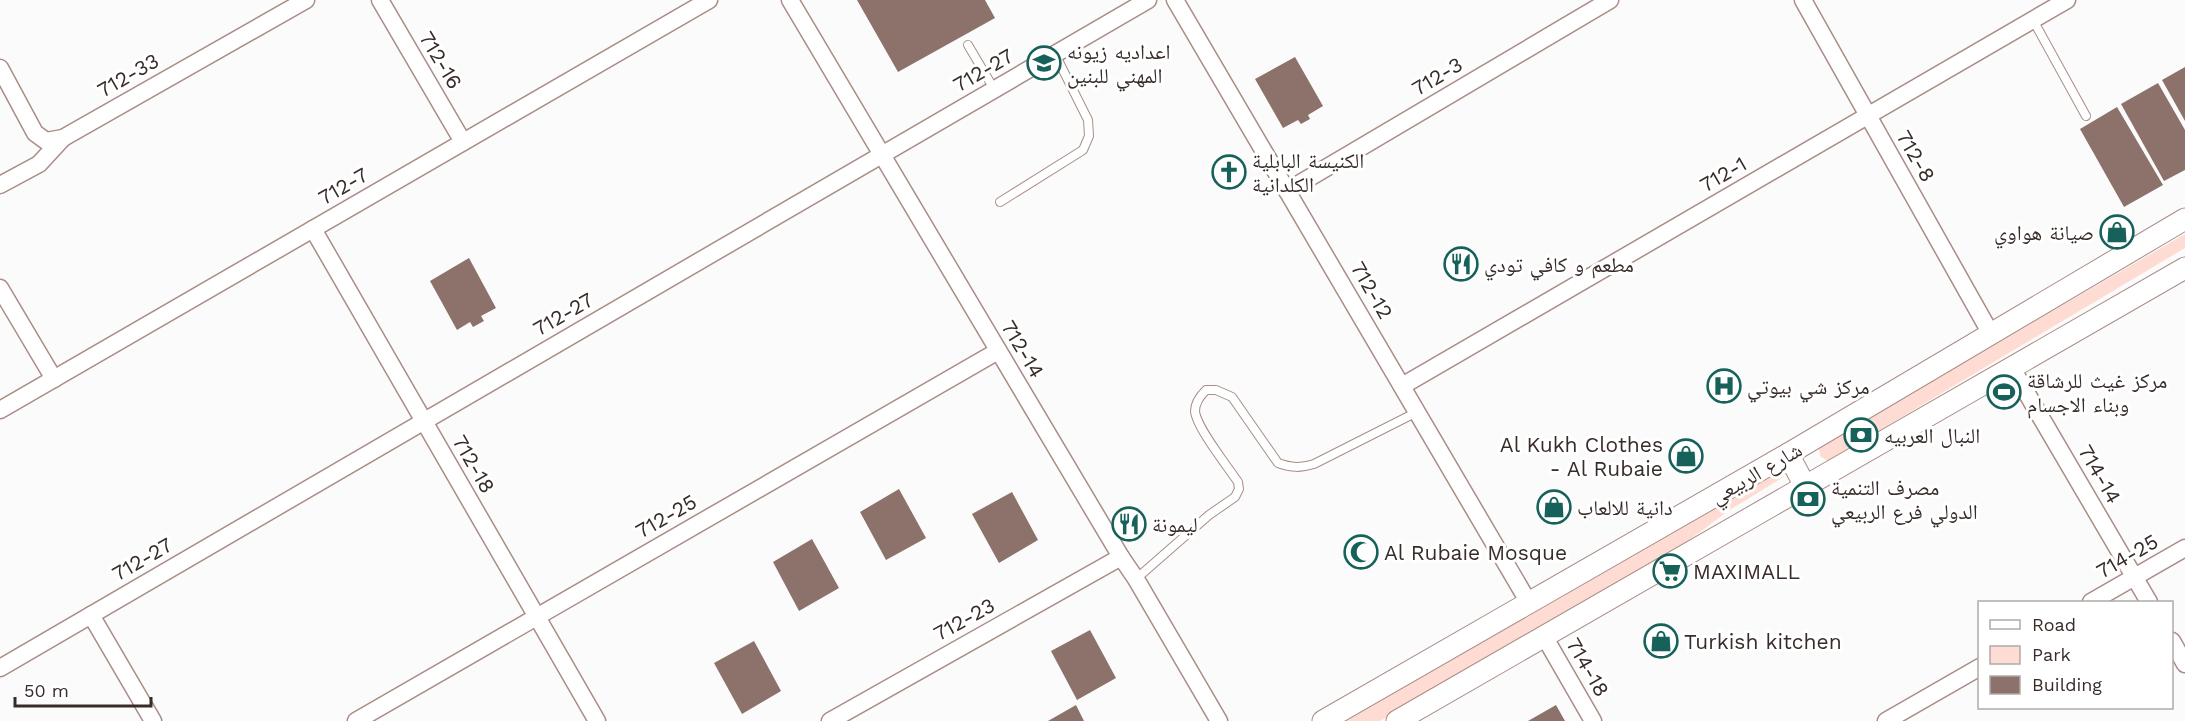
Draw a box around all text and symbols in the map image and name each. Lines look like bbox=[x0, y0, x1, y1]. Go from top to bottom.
street label: 712-16 bbox=[414, 27, 468, 93]
place label: اعداديه زيونه المهني للبنين bbox=[1067, 39, 1171, 92]
street label: 712-27 bbox=[948, 43, 1018, 97]
school or university icon: اعداديه زيونه المهني للبنين bbox=[1026, 45, 1062, 81]
street label: 712-33 bbox=[93, 47, 163, 103]
street label: 712-3 bbox=[1407, 51, 1467, 101]
street label: 712-8 bbox=[1891, 126, 1941, 186]
place label: الكنيسة البابلية الكلدانية bbox=[1252, 148, 1364, 197]
street label: 712-1 bbox=[1695, 151, 1751, 197]
church icon: الكنيسة البابلية الكلدانية bbox=[1211, 154, 1247, 190]
street label: 712-7 bbox=[314, 162, 372, 210]
shop icon: صيانة هواوي bbox=[2099, 214, 2135, 250]
place label: صيانة هواوي bbox=[1994, 220, 2094, 249]
restaurant icon: مطعم و كافي تودي bbox=[1443, 246, 1479, 282]
place label: مطعم و كافي تودي bbox=[1484, 252, 1634, 281]
street label: 712-12 bbox=[1346, 257, 1398, 323]
street label: 712-27 bbox=[528, 287, 598, 341]
street label: 712-14 bbox=[996, 316, 1050, 382]
hospital icon: مركز شي بيوتي bbox=[1706, 368, 1742, 404]
place label: مركز غيث للرشاقة وبناء الاجسام bbox=[2027, 368, 2167, 419]
place label: مركز شي بيوتي bbox=[1747, 374, 1870, 403]
sports icon: مركز غيث للرشاقة وبناء الاجسام bbox=[1986, 374, 2022, 410]
bank icon: النبال العربيه bbox=[1843, 417, 1879, 453]
place label: النبال العربيه bbox=[1884, 423, 1980, 448]
street label: 712-18 bbox=[447, 431, 501, 497]
place label: Al Kukh Clothes - Al Rubaie bbox=[1500, 432, 1663, 481]
street label: شارع الربيعي bbox=[1706, 437, 1808, 513]
shop icon: Al Kukh Clothes - Al Rubaie bbox=[1668, 438, 1704, 474]
street label: 714-14 bbox=[2073, 440, 2127, 508]
place label: مصرف التنمية الدولي فرع الربيعي bbox=[1831, 475, 1978, 528]
bank icon: مصرف التنمية الدولي فرع الربيعي bbox=[1790, 481, 1826, 517]
street label: 712-25 bbox=[631, 489, 701, 543]
shop icon: دانية للالعاب bbox=[1536, 489, 1572, 525]
place label: دانية للالعاب bbox=[1577, 495, 1673, 520]
restaurant icon: ليمونة bbox=[1111, 506, 1147, 542]
place label: ليمونة bbox=[1152, 512, 1198, 537]
street label: 714-25 bbox=[2092, 528, 2162, 584]
street label: 712-27 bbox=[107, 532, 177, 586]
mosque icon: Al Rubaie Mosque bbox=[1343, 534, 1379, 570]
place label: Al Rubaie Mosque bbox=[1384, 540, 1567, 565]
supermarket icon: MAXIMALL bbox=[1652, 553, 1688, 589]
place label: MAXIMALL bbox=[1693, 559, 1800, 584]
street label: 712-23 bbox=[929, 592, 999, 646]
legend bbox=[1978, 601, 2173, 709]
text: Road bbox=[2032, 614, 2076, 635]
shop icon: Turkish kitchen bbox=[1643, 623, 1679, 659]
place label: Turkish kitchen bbox=[1684, 629, 1842, 654]
street label: 714-18 bbox=[1561, 633, 1615, 701]
text: Park bbox=[2032, 644, 2071, 665]
scale bar bbox=[15, 670, 152, 708]
text: Building bbox=[2032, 674, 2102, 695]
text: 50 m bbox=[24, 680, 69, 701]

